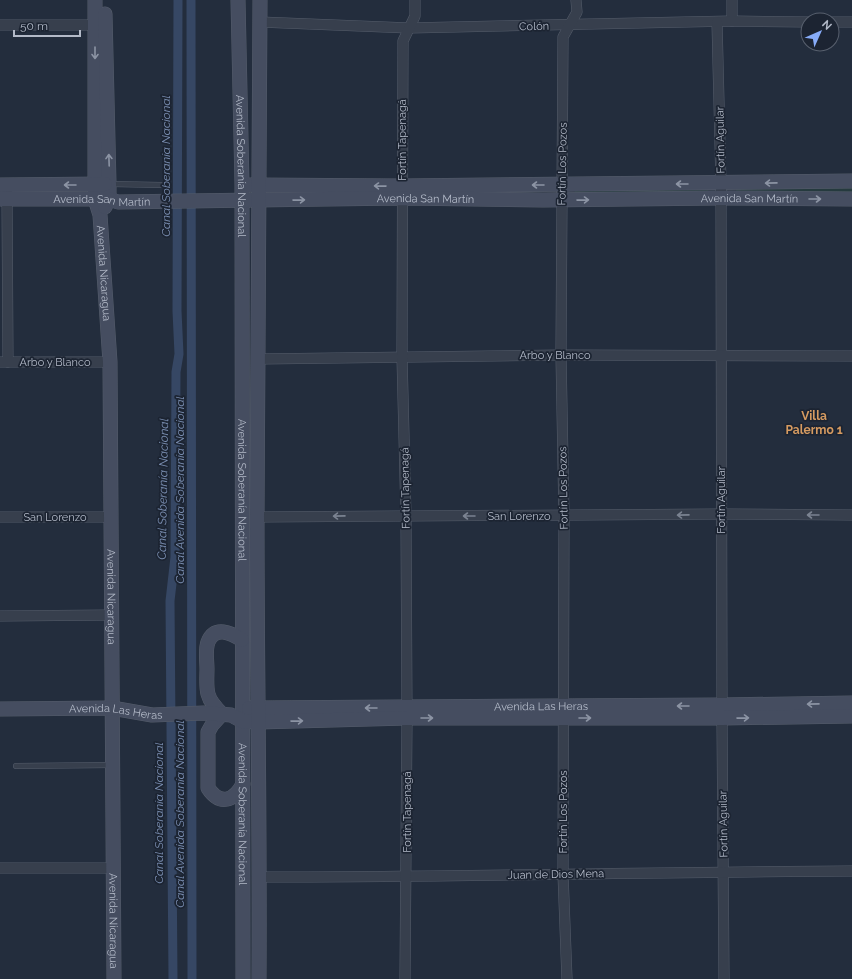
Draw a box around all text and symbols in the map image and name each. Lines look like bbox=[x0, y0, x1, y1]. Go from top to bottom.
scale bar bbox=[14, 12, 80, 38]
north arrow bbox=[800, 12, 840, 52]
text: N bbox=[819, 18, 834, 33]
text: 50 m bbox=[20, 19, 48, 33]
street label: Colón bbox=[519, 20, 549, 33]
one-way arrow bbox=[91, 46, 99, 59]
water label: Canal Soberanía Nacional bbox=[159, 95, 173, 237]
street label: Avenida Soberanía Nacional bbox=[233, 95, 248, 237]
street label: Fortín Tapenagá bbox=[396, 99, 409, 181]
street label: Fortín Aguilar bbox=[713, 106, 728, 174]
street label: Fortín Los Pozos bbox=[555, 122, 570, 206]
one-way arrow bbox=[105, 154, 112, 167]
one-way arrow bbox=[765, 179, 778, 186]
one-way arrow bbox=[676, 180, 689, 188]
one-way arrow bbox=[64, 181, 77, 189]
one-way arrow bbox=[532, 181, 545, 189]
one-way arrow bbox=[374, 182, 387, 190]
street label: Avenida San Martín bbox=[377, 192, 474, 206]
street label: Avenida San Martín bbox=[701, 192, 798, 206]
street label: Avenida San Martín bbox=[53, 193, 150, 209]
one-way arrow bbox=[808, 195, 821, 203]
one-way arrow bbox=[292, 196, 305, 204]
one-way arrow bbox=[576, 196, 589, 203]
street label: Avenida Nicaragua bbox=[94, 225, 113, 321]
street label: Arbo y Blanco bbox=[520, 349, 591, 362]
street label: Arbo y Blanco bbox=[20, 356, 91, 369]
water label: Canal Avenida Soberanía Nacional bbox=[173, 396, 187, 584]
district label: Villa Palermo 1 bbox=[785, 409, 843, 437]
water label: Canal Soberanía Nacional bbox=[155, 418, 171, 560]
street label: Avenida Soberanía Nacional bbox=[235, 419, 248, 561]
street label: Fortín Los Pozos bbox=[556, 446, 571, 530]
street label: Fortín Tapenagá bbox=[398, 447, 413, 529]
street label: Fortín Aguilar bbox=[715, 466, 728, 534]
street label: San Lorenzo bbox=[487, 510, 551, 523]
street label: San Lorenzo bbox=[23, 511, 87, 524]
one-way arrow bbox=[677, 511, 690, 519]
one-way arrow bbox=[807, 511, 820, 519]
one-way arrow bbox=[333, 512, 346, 520]
one-way arrow bbox=[463, 512, 476, 520]
street label: Avenida Nicaragua bbox=[104, 549, 118, 645]
street label: Avenida Las Heras bbox=[494, 700, 588, 713]
one-way arrow bbox=[807, 700, 820, 708]
street label: Avenida Las Heras bbox=[69, 702, 163, 722]
one-way arrow bbox=[677, 702, 690, 710]
one-way arrow bbox=[365, 704, 378, 712]
one-way arrow bbox=[420, 714, 433, 722]
one-way arrow bbox=[578, 714, 591, 722]
one-way arrow bbox=[736, 714, 749, 722]
one-way arrow bbox=[290, 717, 303, 725]
water label: Canal Avenida Soberanía Nacional bbox=[173, 720, 187, 908]
water label: Canal Soberanía Nacional bbox=[152, 742, 166, 884]
street label: Avenida Soberanía Nacional bbox=[236, 743, 249, 885]
street label: Fortín Los Pozos bbox=[557, 770, 570, 854]
street label: Fortín Tapenagá bbox=[401, 771, 414, 853]
street label: Fortín Aguilar bbox=[716, 790, 731, 858]
street label: Juan de Dios Mena bbox=[508, 867, 604, 882]
street label: Avenida Nicaragua bbox=[106, 873, 120, 969]

